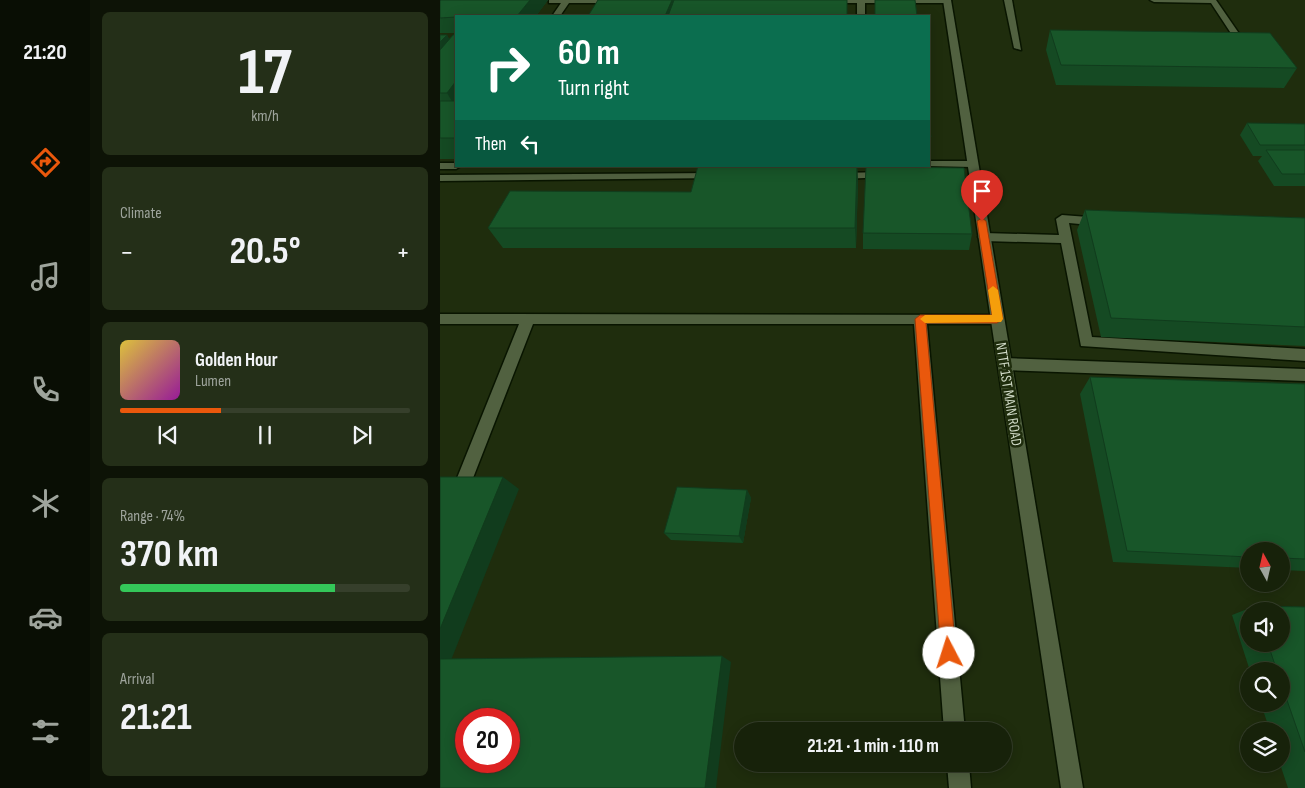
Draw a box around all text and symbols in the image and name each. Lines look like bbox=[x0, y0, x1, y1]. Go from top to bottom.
text: 60 m bbox=[558, 32, 620, 75]
text: 17 bbox=[238, 35, 292, 113]
icon: right bbox=[475, 35, 540, 100]
text: 21:20 bbox=[23, 39, 67, 66]
text: Turn right bbox=[558, 75, 629, 102]
text: km/h bbox=[251, 107, 279, 126]
icon: left bbox=[516, 130, 544, 158]
text: Then bbox=[475, 133, 506, 156]
icon: directions bbox=[28, 145, 63, 180]
pin bbox=[961, 170, 1003, 221]
icon: arrive bbox=[968, 177, 996, 205]
text: Climate bbox=[120, 204, 162, 223]
text: 20.5° bbox=[229, 229, 301, 274]
text: − bbox=[120, 236, 134, 269]
text: + bbox=[396, 236, 410, 269]
icon: music bbox=[28, 259, 63, 294]
street label: NTTF 1ST MAIN ROAD bbox=[991, 341, 1026, 447]
text: Golden Hour bbox=[195, 349, 278, 372]
icon: phone bbox=[28, 372, 63, 407]
text: Lumen bbox=[195, 372, 231, 391]
icon: previous bbox=[154, 421, 182, 449]
icon: pause bbox=[251, 421, 279, 449]
icon: next bbox=[348, 421, 376, 449]
icon: climate bbox=[28, 486, 63, 521]
text: Range · 74% bbox=[120, 507, 185, 526]
text: 370 km bbox=[120, 532, 219, 577]
north arrow bbox=[1240, 542, 1290, 592]
map controls bbox=[1240, 542, 1290, 772]
icon: car bbox=[28, 600, 63, 635]
button: sound bbox=[1240, 602, 1290, 652]
position arrow bbox=[922, 626, 974, 678]
button: search bbox=[1240, 662, 1290, 712]
text: Arrival bbox=[120, 670, 154, 689]
text: 21:21 bbox=[120, 695, 192, 740]
speed limit sign: 20 bbox=[455, 708, 520, 773]
icon: filters bbox=[28, 714, 63, 749]
button: layers bbox=[1240, 722, 1290, 772]
text: 21:21 · 1 min · 110 m bbox=[807, 735, 939, 758]

